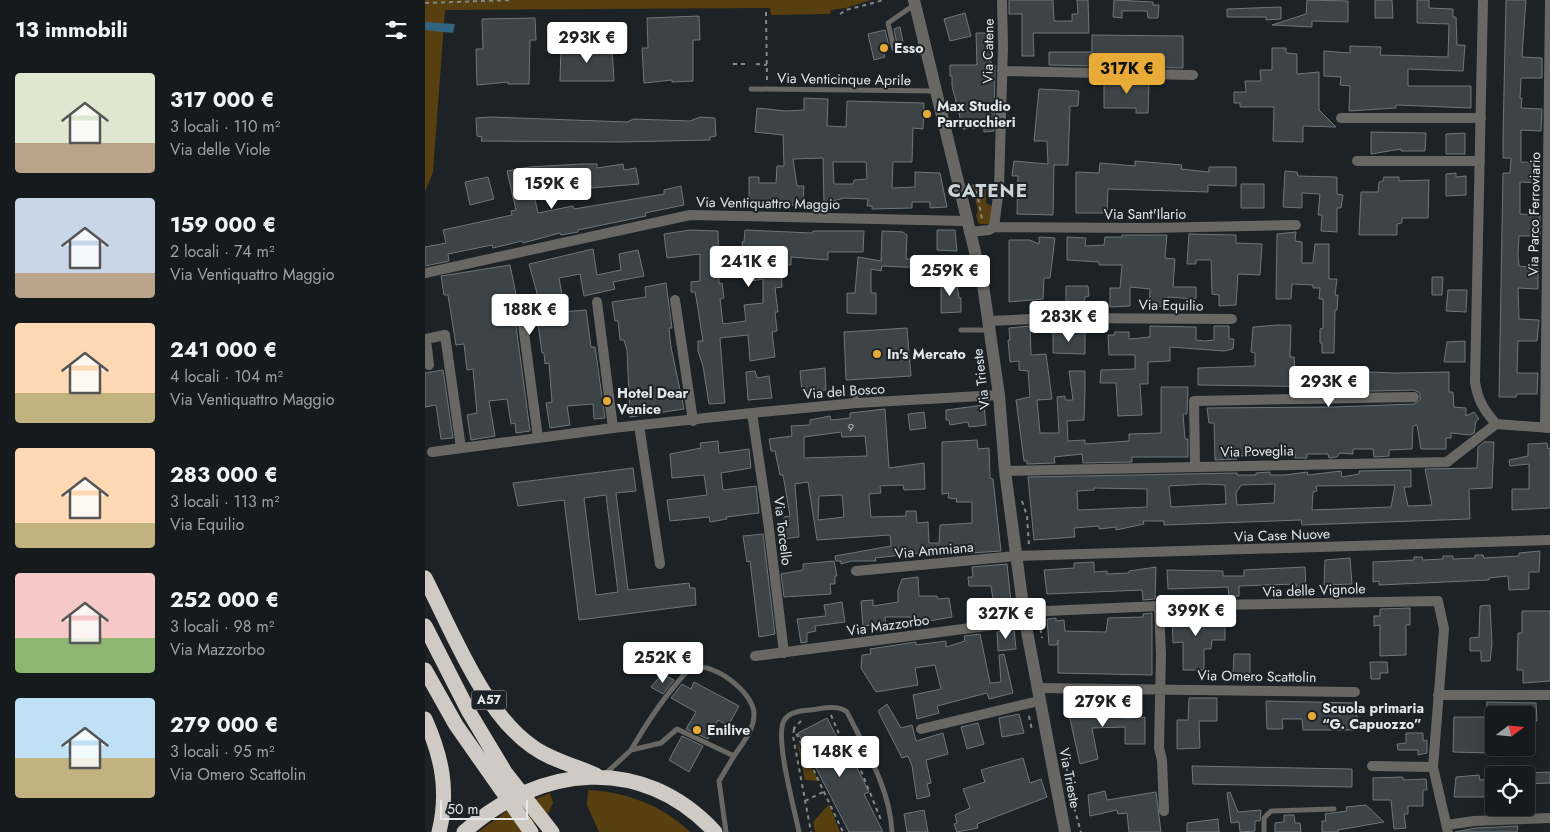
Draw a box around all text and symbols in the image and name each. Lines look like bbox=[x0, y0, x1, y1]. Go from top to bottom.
text: 13 immobili bbox=[15, 15, 128, 45]
icon: filters bbox=[382, 16, 410, 44]
street label: Via Catene bbox=[977, 18, 999, 84]
pin: 293K € bbox=[546, 22, 628, 64]
text: 293K € bbox=[558, 26, 616, 49]
place label: Esso bbox=[894, 38, 923, 58]
marker: Esso bbox=[878, 42, 890, 54]
pin: 317K € bbox=[1086, 52, 1168, 95]
text: 317K € bbox=[1100, 57, 1154, 80]
street label: Via Venticinque Aprile bbox=[777, 68, 911, 90]
text: 317 000 € bbox=[170, 85, 274, 115]
icon: home bbox=[55, 93, 115, 153]
place label: Max Studio Parrucchieri bbox=[937, 96, 1016, 132]
marker: Max Studio Parrucchieri bbox=[921, 108, 933, 120]
text: 3 locali · 110 m² bbox=[170, 115, 280, 138]
text: Via delle Viole bbox=[170, 138, 270, 161]
street label: Via Parco Ferroviario bbox=[1523, 151, 1545, 276]
pin: 159K € bbox=[511, 168, 593, 210]
text: 159K € bbox=[524, 172, 580, 195]
district label: CATENE bbox=[948, 177, 1028, 204]
street label: Via Ventiquattro Maggio bbox=[696, 192, 841, 214]
street label: Via Sant'Ilario bbox=[1104, 204, 1187, 224]
text: 159 000 € bbox=[170, 210, 276, 240]
icon: home bbox=[55, 218, 115, 278]
text: 2 locali · 74 m² bbox=[170, 240, 274, 263]
pin: 241K € bbox=[708, 246, 790, 288]
text: 241K € bbox=[721, 250, 777, 273]
pin: 259K € bbox=[909, 254, 991, 297]
text: 259K € bbox=[921, 259, 979, 282]
text: Via Ventiquattro Maggio bbox=[170, 263, 335, 286]
pin: 188K € bbox=[489, 294, 571, 336]
street label: Via Equilio bbox=[1138, 294, 1204, 316]
text: 188K € bbox=[503, 298, 557, 321]
pin: 283K € bbox=[1028, 300, 1110, 343]
text: 283K € bbox=[1041, 305, 1097, 328]
text: 241 000 € bbox=[170, 335, 277, 365]
icon: home bbox=[55, 343, 115, 403]
place label: In's Mercato bbox=[887, 344, 966, 364]
street label: Via Trieste bbox=[967, 347, 995, 411]
marker: In's Mercato bbox=[871, 348, 883, 360]
text: 4 locali · 104 m² bbox=[170, 365, 283, 388]
pin: 293K € bbox=[1288, 366, 1370, 408]
text: 293K € bbox=[1300, 370, 1358, 393]
street label: Via del Bosco bbox=[802, 378, 886, 404]
place label: Hotel Dear Venice bbox=[616, 383, 689, 419]
text: Via Ventiquattro Maggio bbox=[170, 388, 335, 411]
marker: Hotel Dear Venice bbox=[601, 395, 613, 407]
house number: 9 bbox=[848, 419, 854, 435]
street label: Via Poveglia bbox=[1220, 440, 1294, 462]
text: 283 000 € bbox=[170, 460, 278, 490]
icon: home bbox=[55, 468, 115, 528]
text: 3 locali · 113 m² bbox=[170, 490, 280, 513]
street label: Via Torcello bbox=[769, 495, 797, 567]
text: Via Equilio bbox=[170, 513, 244, 536]
street label: Via Case Nuove bbox=[1234, 523, 1330, 547]
street label: Via Ammiana bbox=[894, 537, 974, 563]
street label: Via delle Vignole bbox=[1262, 578, 1366, 602]
text: 252 000 € bbox=[170, 585, 279, 615]
icon: home bbox=[55, 593, 115, 653]
pin: 399K € bbox=[1155, 594, 1237, 637]
pin: 327K € bbox=[965, 598, 1047, 640]
text: 399K € bbox=[1167, 599, 1225, 622]
text: 327K € bbox=[978, 602, 1034, 625]
street label: Via Mazzorbo bbox=[845, 609, 931, 641]
text: 3 locali · 98 m² bbox=[170, 615, 274, 638]
text: Via Mazzorbo bbox=[170, 638, 265, 661]
pin: 252K € bbox=[622, 642, 704, 684]
text: 252K € bbox=[634, 646, 692, 669]
street label: Via Omero Scattolin bbox=[1197, 665, 1317, 687]
pin: 279K € bbox=[1062, 686, 1144, 728]
road number: A57 bbox=[471, 690, 507, 710]
text: 279K € bbox=[1074, 690, 1132, 713]
place label: Scuola primaria “G. Capuozzo” bbox=[1322, 698, 1424, 734]
north arrow bbox=[1485, 706, 1535, 756]
map controls bbox=[1485, 706, 1535, 816]
text: 279 000 € bbox=[170, 710, 279, 740]
marker: Scuola primaria “G. Capuozzo” bbox=[1306, 710, 1318, 722]
icon: home bbox=[55, 718, 115, 778]
place label: Enilive bbox=[707, 720, 750, 740]
marker: Enilive bbox=[691, 724, 703, 736]
pin: 148K € bbox=[799, 736, 881, 778]
text: 3 locali · 95 m² bbox=[170, 740, 275, 763]
text: 148K € bbox=[812, 740, 868, 763]
street label: Via Trieste bbox=[1054, 746, 1086, 810]
text: Via Omero Scattolin bbox=[170, 763, 306, 786]
button: locate bbox=[1485, 766, 1535, 816]
scale bar bbox=[440, 797, 527, 820]
text: 50 m bbox=[447, 799, 478, 819]

